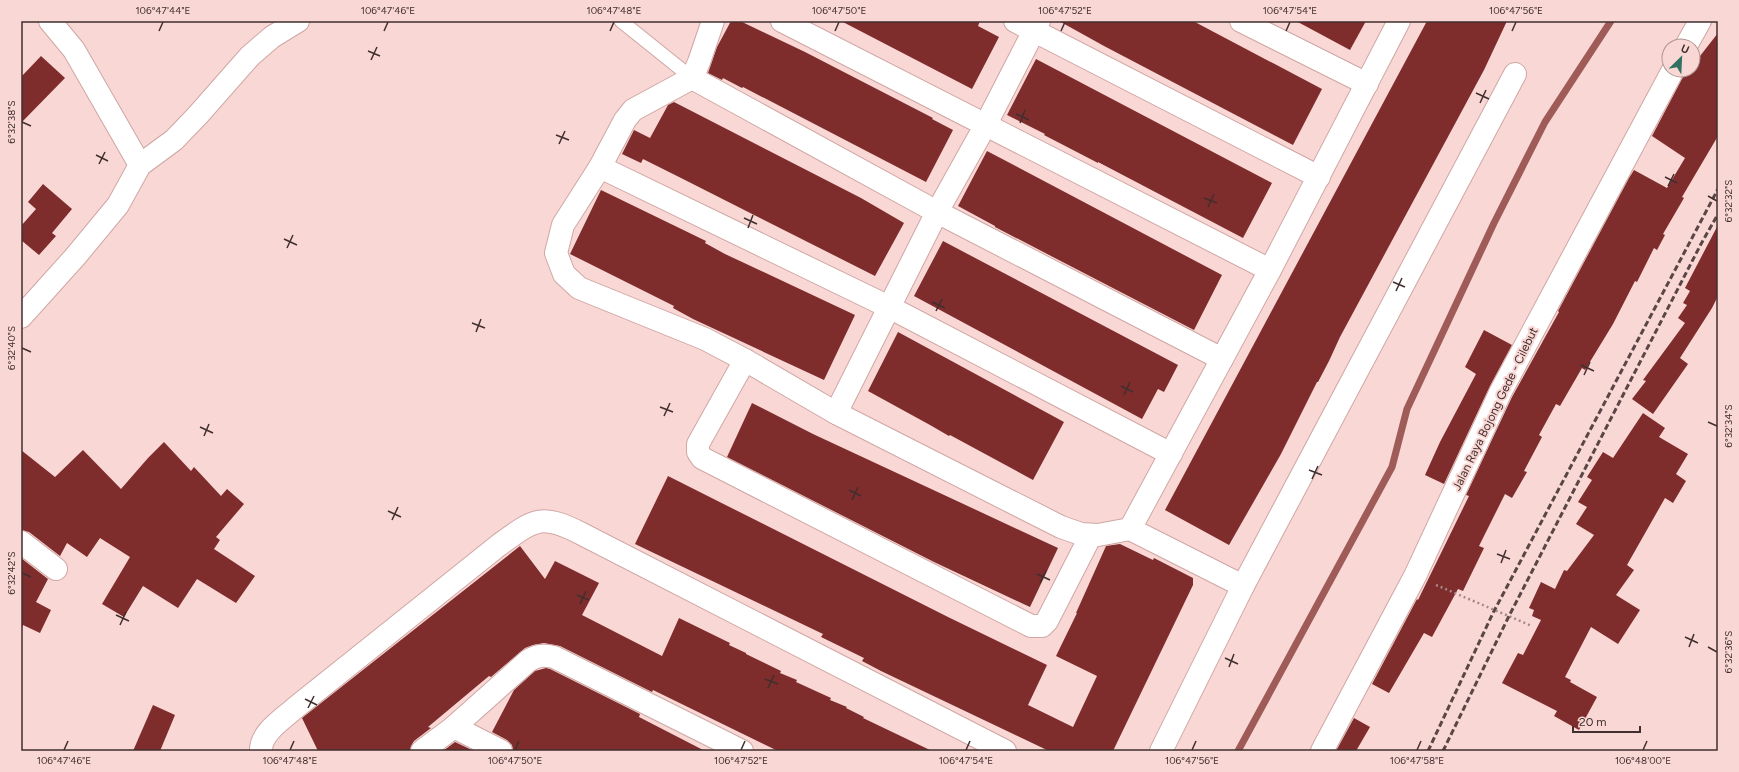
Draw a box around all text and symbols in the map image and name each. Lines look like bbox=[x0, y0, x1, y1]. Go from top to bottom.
text: 106°47'44"E bbox=[135, 4, 191, 17]
text: 106°47'46"E bbox=[361, 4, 415, 17]
text: 106°47'48"E bbox=[587, 4, 642, 17]
text: 106°47'50"E bbox=[812, 4, 866, 17]
text: 106°47'52"E bbox=[1038, 4, 1092, 17]
text: 106°47'54"E bbox=[1263, 4, 1317, 17]
text: 106°47'56"E bbox=[1489, 4, 1543, 17]
north arrow bbox=[1661, 38, 1701, 78]
text: U bbox=[1679, 42, 1691, 57]
text: 6°32'38"S bbox=[5, 100, 18, 144]
text: 6°32'32"S bbox=[1722, 180, 1735, 222]
street label: Jalan Raya Bojong Gede - Cilebut bbox=[1449, 325, 1541, 493]
text: 6°32'40"S bbox=[5, 326, 18, 370]
text: 6°32'34"S bbox=[1722, 404, 1735, 448]
text: 6°32'42"S bbox=[5, 551, 18, 595]
text: 6°32'36"S bbox=[1722, 631, 1735, 673]
scale bar bbox=[1573, 708, 1640, 734]
text: 20 m bbox=[1579, 715, 1607, 729]
text: 106°47'46"E bbox=[37, 754, 91, 767]
text: 106°47'48"E bbox=[263, 754, 318, 767]
text: 106°47'50"E bbox=[488, 754, 542, 767]
text: 106°47'52"E bbox=[714, 754, 768, 767]
text: 106°47'54"E bbox=[939, 754, 993, 767]
text: 106°47'56"E bbox=[1165, 754, 1219, 767]
text: 106°47'58"E bbox=[1390, 754, 1444, 767]
text: 106°48'00"E bbox=[1615, 754, 1671, 767]

